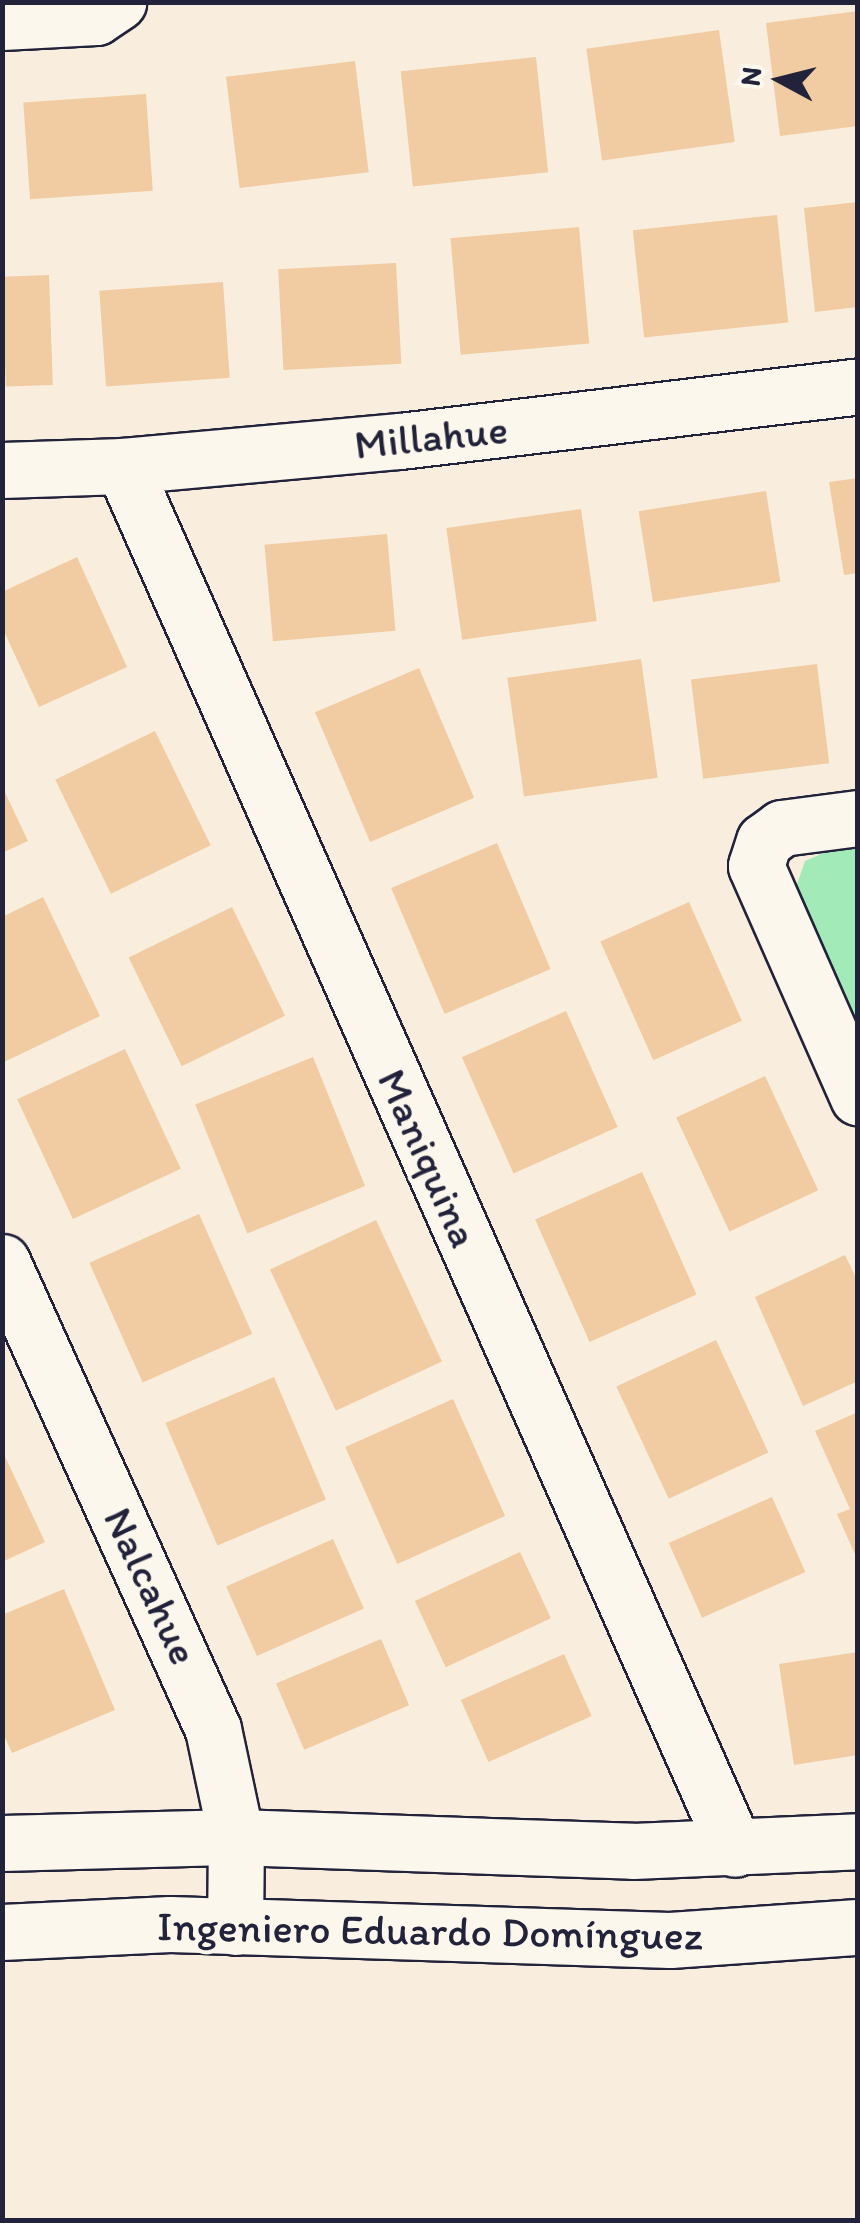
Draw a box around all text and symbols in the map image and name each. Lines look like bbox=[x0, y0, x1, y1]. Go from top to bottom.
north arrow bbox=[730, 30, 830, 130]
text: N bbox=[732, 65, 768, 88]
street label: Millahue bbox=[352, 404, 510, 470]
street label: Maniquina bbox=[366, 1061, 490, 1255]
street label: Nalcahue bbox=[93, 1499, 209, 1673]
street label: Ingeniero Eduardo Domínguez bbox=[157, 1901, 703, 1961]

